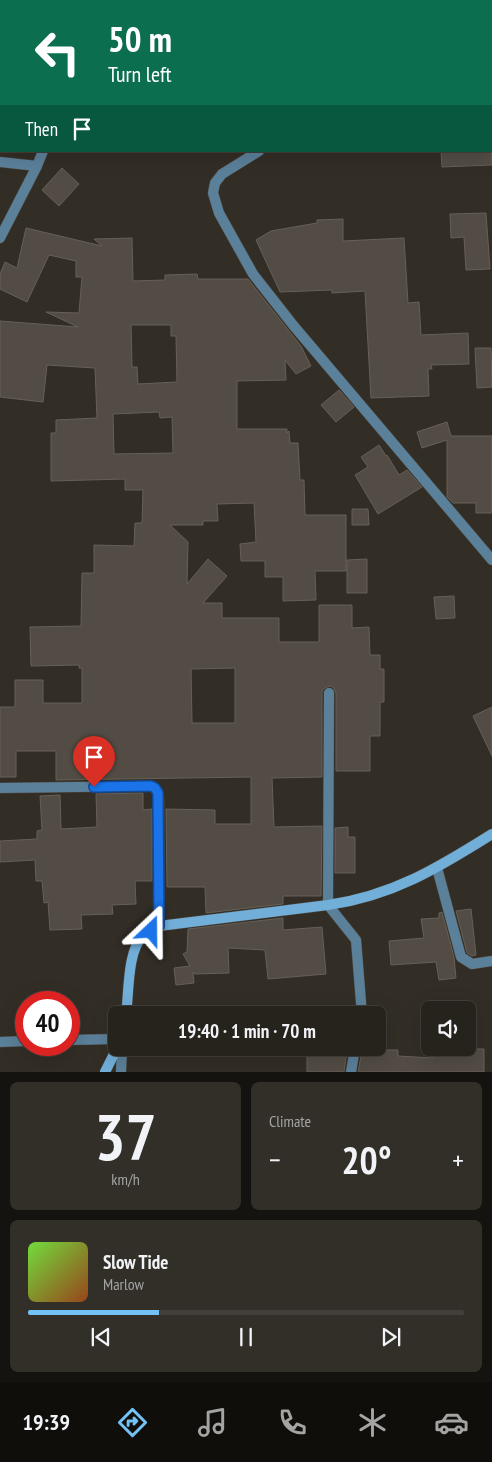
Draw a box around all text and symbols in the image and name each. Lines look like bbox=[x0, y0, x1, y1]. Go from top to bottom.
text: 50 m bbox=[108, 16, 172, 62]
icon: left bbox=[25, 20, 90, 85]
text: Turn left bbox=[108, 60, 172, 88]
icon: arrive bbox=[68, 115, 96, 143]
text: Then bbox=[25, 117, 58, 141]
pin bbox=[73, 736, 115, 787]
icon: arrive bbox=[80, 743, 108, 771]
position arrow bbox=[124, 904, 176, 956]
speed limit sign: 40 bbox=[15, 991, 80, 1056]
map controls bbox=[421, 1001, 476, 1056]
button: sound bbox=[421, 1001, 476, 1056]
text: 19:40 · 1 min · 70 m bbox=[178, 1019, 316, 1043]
text: 37 bbox=[94, 1094, 157, 1178]
text: Climate bbox=[269, 1111, 311, 1131]
text: 20° bbox=[341, 1135, 392, 1184]
text: − bbox=[269, 1141, 281, 1178]
text: + bbox=[452, 1141, 464, 1178]
text: km/h bbox=[111, 1169, 140, 1189]
text: Slow Tide bbox=[103, 1250, 168, 1274]
text: Marlow bbox=[103, 1274, 144, 1294]
icon: previous bbox=[87, 1323, 115, 1351]
icon: pause bbox=[232, 1323, 260, 1351]
icon: next bbox=[377, 1323, 405, 1351]
icon: directions bbox=[115, 1405, 150, 1440]
icon: music bbox=[195, 1405, 230, 1440]
icon: phone bbox=[275, 1405, 310, 1440]
icon: climate bbox=[355, 1405, 390, 1440]
icon: car bbox=[434, 1405, 469, 1440]
text: 19:39 bbox=[22, 1408, 70, 1436]

